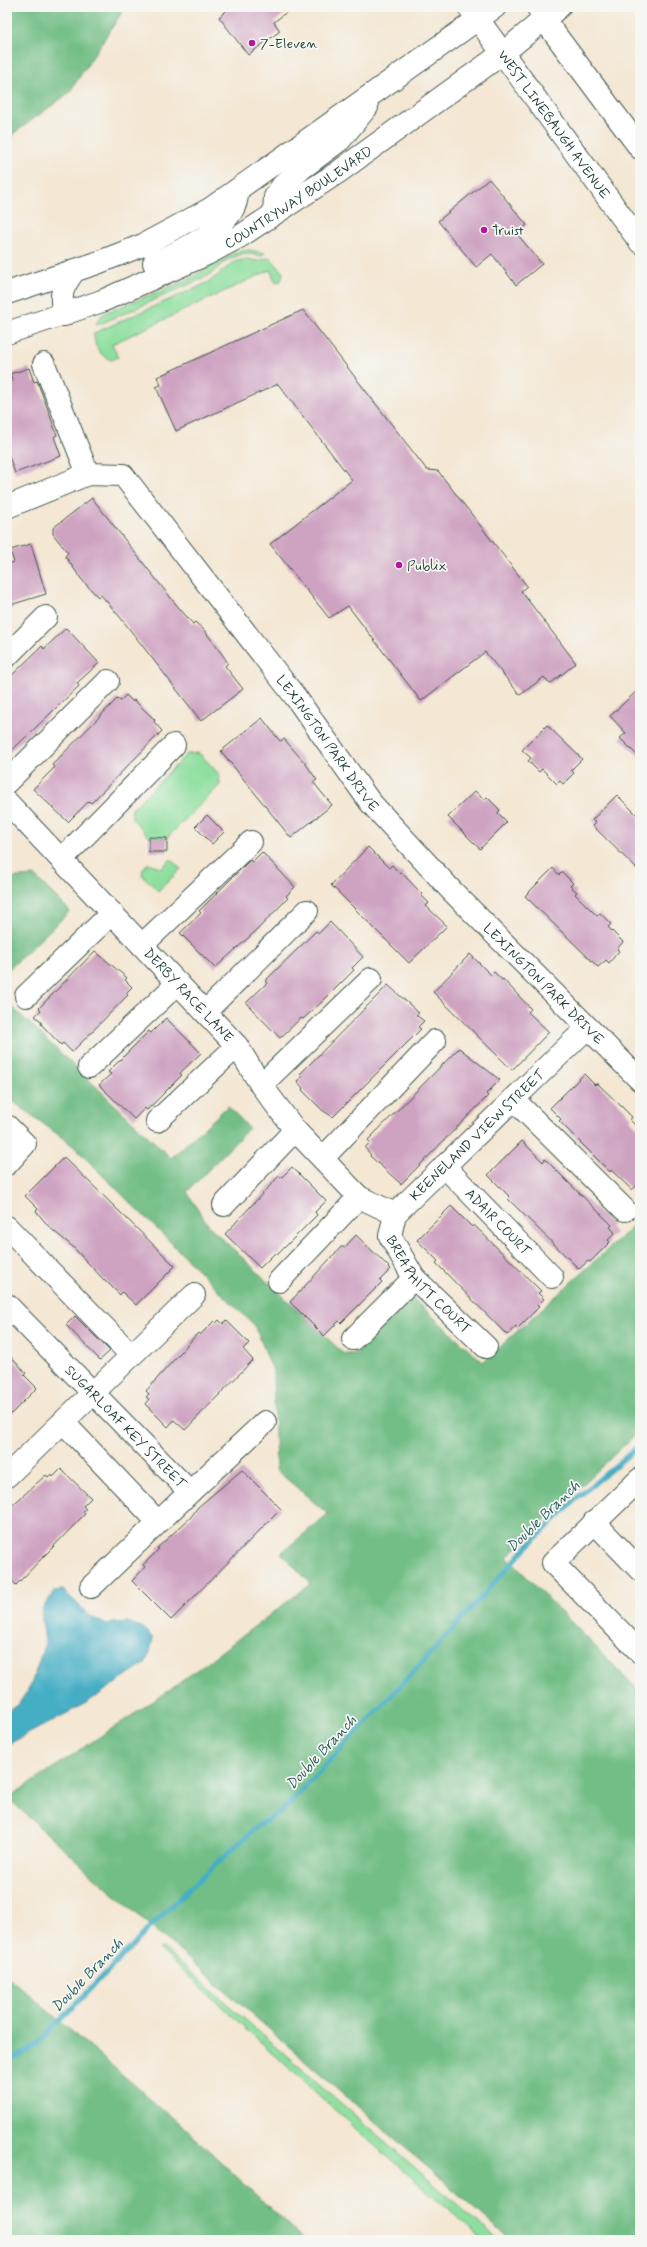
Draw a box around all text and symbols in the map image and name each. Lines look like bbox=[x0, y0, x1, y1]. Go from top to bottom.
place label: 7-Eleven bbox=[260, 35, 318, 53]
marker: 7-Eleven bbox=[247, 38, 257, 48]
street label: WEST LINEBAUGH AVENUE bbox=[493, 47, 614, 203]
street label: COUNTRYWAY BOULEVARD bbox=[222, 142, 376, 253]
place label: Truist bbox=[492, 222, 524, 240]
marker: Truist bbox=[479, 225, 489, 235]
place label: Publix bbox=[407, 557, 446, 575]
marker: Publix bbox=[394, 560, 404, 570]
street label: LEXINGTON PARK DRIVE bbox=[272, 672, 383, 816]
street label: LEXINGTON PARK DRIVE bbox=[479, 920, 608, 1049]
street label: DERBY RACE LANE bbox=[139, 945, 237, 1047]
street label: KEENELAND VIEW STREET bbox=[406, 1065, 549, 1205]
street label: ADAIR COURT bbox=[461, 1185, 535, 1260]
street label: BREAPHITT COURT bbox=[382, 1233, 474, 1338]
street label: SUGARLOAF KEY STREET bbox=[61, 1362, 190, 1493]
water label: Double Branch bbox=[503, 1476, 585, 1557]
water label: Double Branch bbox=[282, 1711, 362, 1794]
water label: Double Branch bbox=[47, 1934, 128, 2017]

